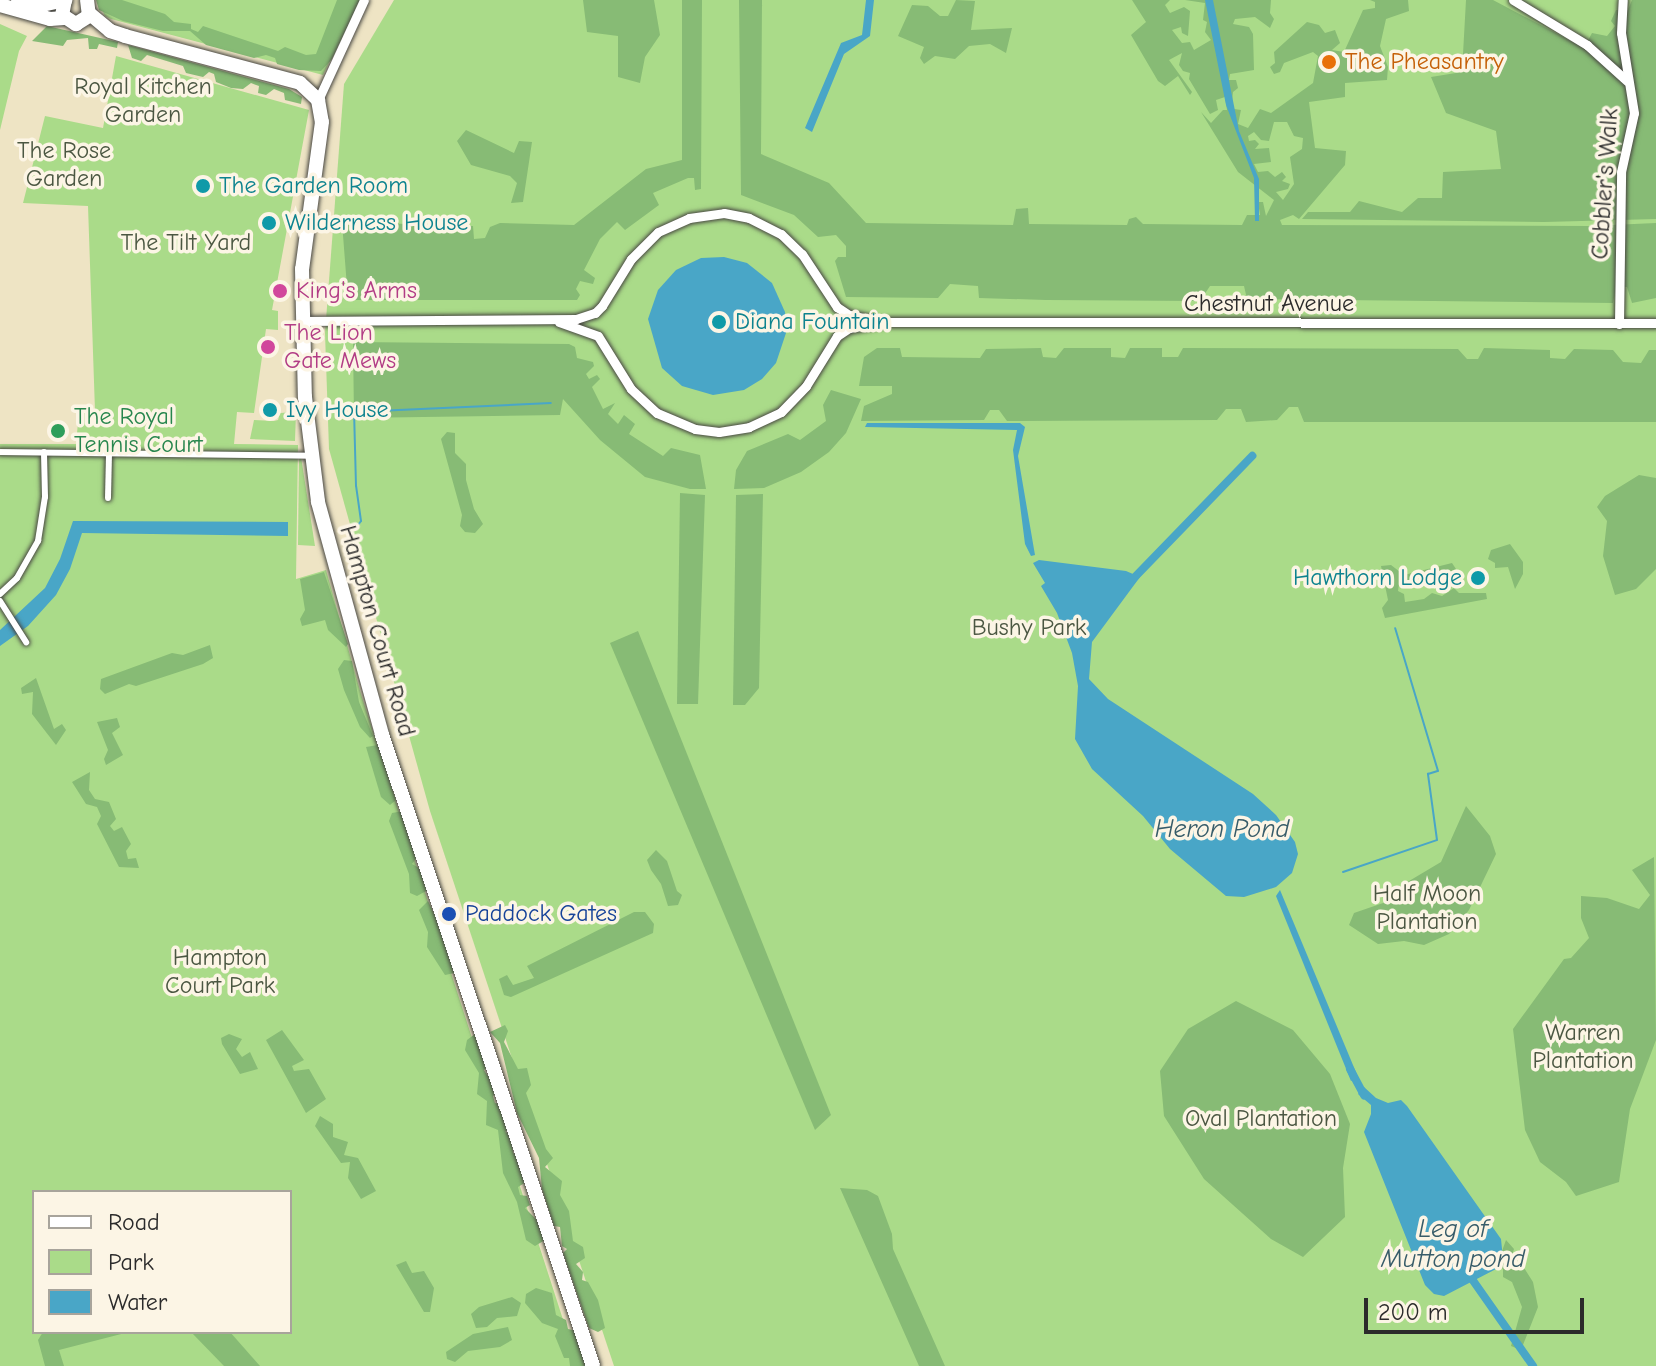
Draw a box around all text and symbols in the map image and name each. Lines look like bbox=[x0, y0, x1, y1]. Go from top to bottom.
place label: The Pheasantry bbox=[1345, 48, 1504, 76]
marker: The Pheasantry bbox=[1320, 53, 1338, 71]
park label: Royal Kitchen Garden bbox=[74, 73, 212, 129]
street label: Cobbler's Walk bbox=[1585, 108, 1625, 260]
park label: The Rose Garden bbox=[17, 137, 111, 193]
place label: The Garden Room bbox=[219, 172, 408, 200]
marker: The Garden Room bbox=[194, 177, 212, 195]
place label: Wilderness House bbox=[285, 209, 468, 237]
marker: Wilderness House bbox=[260, 214, 278, 232]
park label: The Tilt Yard bbox=[121, 229, 251, 257]
place label: King's Arms bbox=[296, 277, 417, 305]
marker: King's Arms bbox=[271, 282, 289, 300]
street label: Chestnut Avenue bbox=[1184, 290, 1354, 318]
place label: Diana Fountain bbox=[735, 308, 890, 336]
marker: Diana Fountain bbox=[710, 313, 728, 331]
place label: The Lion Gate Mews bbox=[284, 319, 396, 375]
marker: The Lion Gate Mews bbox=[259, 338, 277, 356]
place label: Ivy House bbox=[286, 396, 388, 424]
marker: Ivy House bbox=[261, 401, 279, 419]
place label: The Royal Tennis Court bbox=[74, 403, 203, 459]
marker: The Royal Tennis Court bbox=[49, 422, 67, 440]
street label: Hampton Court Road bbox=[333, 522, 421, 740]
place label: Hawthorn Lodge bbox=[1293, 564, 1462, 592]
marker: Hawthorn Lodge bbox=[1469, 569, 1487, 587]
park label: Bushy Park bbox=[972, 614, 1086, 642]
water label: Heron Pond bbox=[1155, 814, 1289, 846]
park label: Half Moon Plantation bbox=[1373, 880, 1481, 936]
place label: Paddock Gates bbox=[465, 900, 617, 928]
marker: Paddock Gates bbox=[440, 905, 458, 923]
park label: Hampton Court Park bbox=[165, 944, 275, 1000]
park label: Warren Plantation bbox=[1532, 1019, 1634, 1075]
park label: Oval Plantation bbox=[1185, 1105, 1337, 1133]
legend bbox=[32, 1190, 292, 1334]
text: Road bbox=[108, 1208, 160, 1236]
water label: Leg of Mutton pond bbox=[1381, 1214, 1525, 1276]
text: Park bbox=[108, 1248, 154, 1276]
scale bar bbox=[1368, 1282, 1588, 1332]
text: Water bbox=[108, 1288, 167, 1316]
text: 200 m bbox=[1378, 1298, 1448, 1326]

